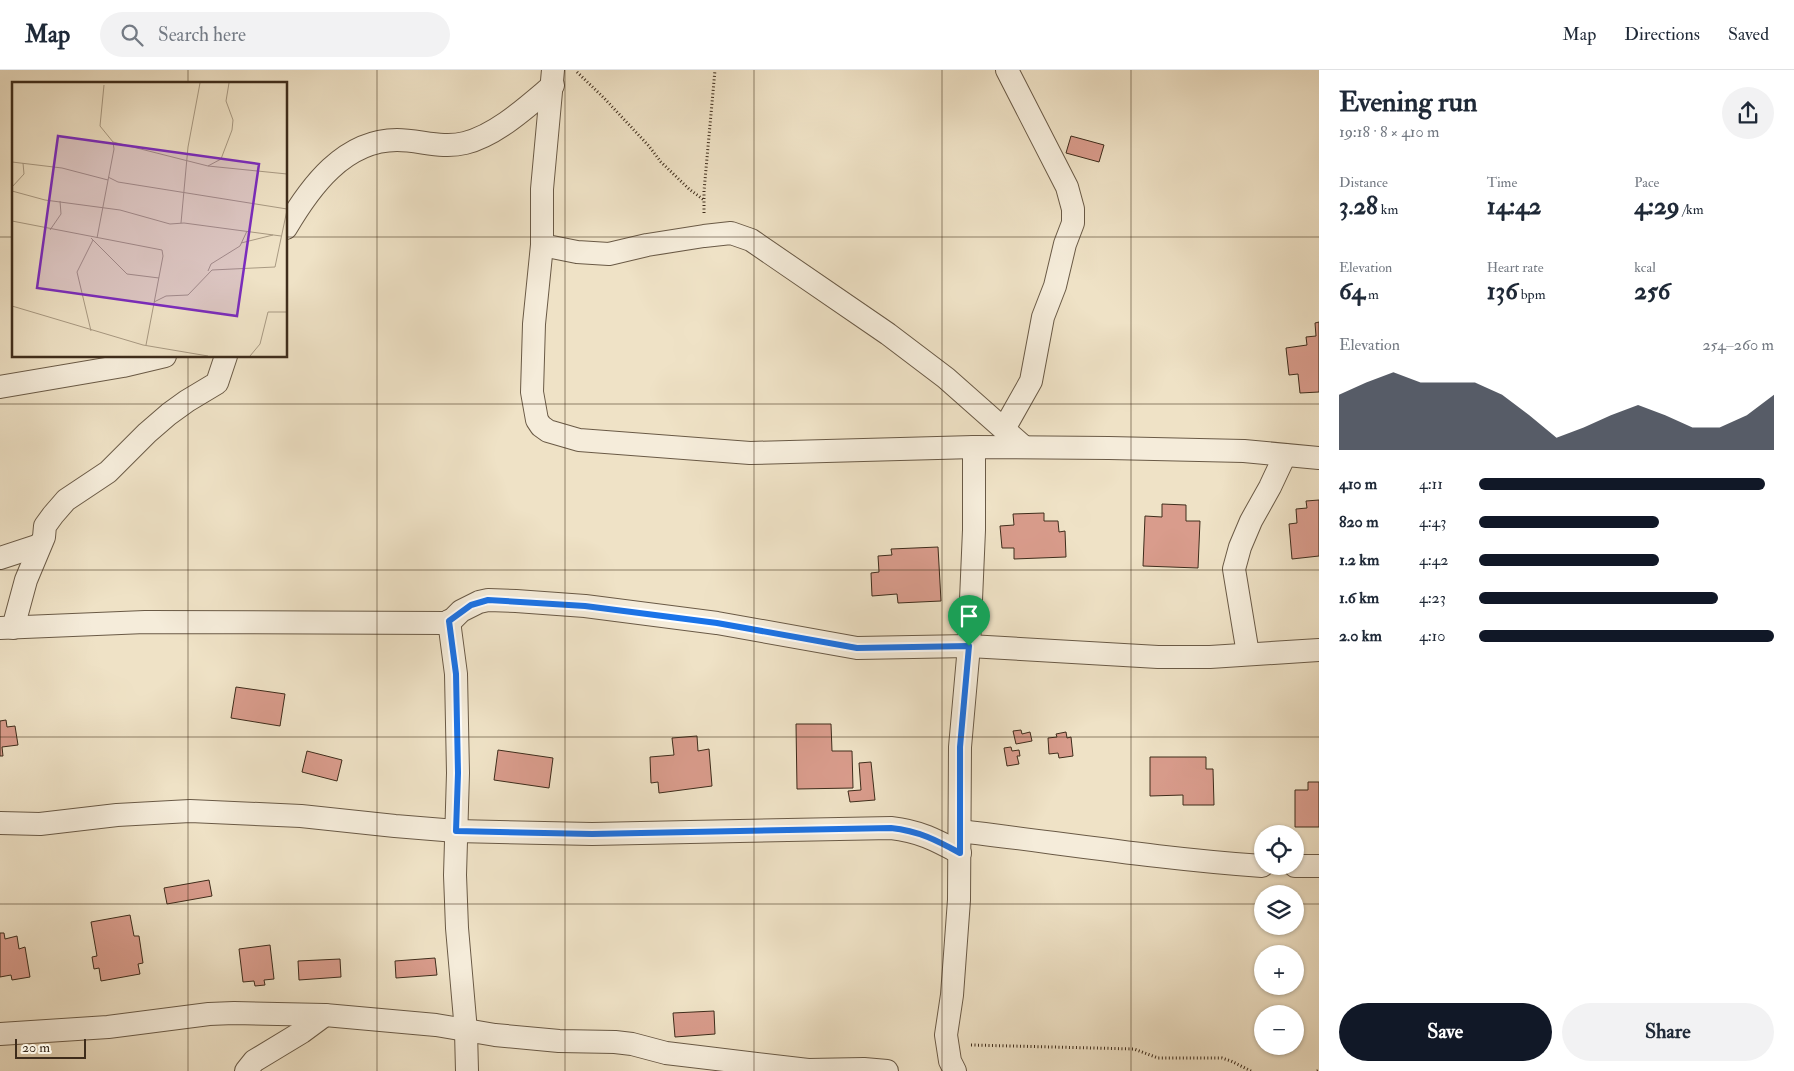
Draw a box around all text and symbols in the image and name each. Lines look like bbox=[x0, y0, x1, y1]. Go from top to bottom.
search box bbox=[100, 12, 450, 57]
text: Map bbox=[25, 19, 70, 50]
icon: search bbox=[118, 21, 146, 49]
text: Search here bbox=[158, 23, 246, 47]
text: Map bbox=[1563, 23, 1596, 46]
text: Directions bbox=[1624, 23, 1700, 46]
text: Saved bbox=[1728, 23, 1769, 46]
inset map bbox=[12, 82, 288, 358]
text: Evening run bbox=[1339, 85, 1477, 120]
button: share bbox=[1722, 87, 1774, 139]
text: 19:18 · 8 × 410 m bbox=[1339, 122, 1439, 142]
text: Distance bbox=[1339, 174, 1388, 191]
text: Time bbox=[1487, 174, 1517, 191]
text: Pace bbox=[1634, 174, 1659, 191]
text: 3.28 bbox=[1339, 191, 1378, 222]
text: 14:42 bbox=[1487, 191, 1541, 222]
text: 4:29 bbox=[1634, 191, 1679, 222]
text: km bbox=[1378, 201, 1398, 218]
text: /km bbox=[1679, 201, 1704, 218]
text: Elevation bbox=[1339, 259, 1392, 276]
text: Heart rate bbox=[1487, 259, 1544, 276]
text: kcal bbox=[1634, 259, 1656, 276]
text: 64 bbox=[1339, 276, 1365, 307]
text: 136 bbox=[1487, 276, 1518, 307]
text: 256 bbox=[1634, 276, 1670, 307]
text: m bbox=[1365, 286, 1379, 303]
text: bpm bbox=[1518, 286, 1546, 303]
text: Elevation bbox=[1339, 335, 1400, 355]
text: 254–260 m bbox=[1702, 335, 1774, 355]
text: 410 m bbox=[1339, 474, 1377, 494]
text: 4:11 bbox=[1419, 474, 1443, 494]
text: 820 m bbox=[1339, 512, 1379, 532]
text: 4:43 bbox=[1419, 512, 1446, 532]
text: 1.2 km bbox=[1339, 550, 1379, 570]
text: 4:42 bbox=[1419, 550, 1448, 570]
text: 1.6 km bbox=[1339, 588, 1379, 608]
text: 4:23 bbox=[1419, 588, 1446, 608]
pin bbox=[948, 595, 990, 646]
icon: arrive bbox=[955, 602, 983, 630]
text: 2.0 km bbox=[1339, 626, 1382, 646]
text: 4:10 bbox=[1419, 626, 1445, 646]
map controls bbox=[1254, 825, 1304, 1055]
button: locate bbox=[1254, 825, 1304, 875]
button: layers bbox=[1254, 885, 1304, 935]
button: + bbox=[1254, 945, 1304, 995]
button: Save bbox=[1339, 1003, 1552, 1061]
button: Share bbox=[1562, 1003, 1774, 1061]
button: − bbox=[1254, 1005, 1304, 1055]
scale bar bbox=[15, 1036, 86, 1059]
text: 20 m bbox=[22, 1039, 50, 1056]

